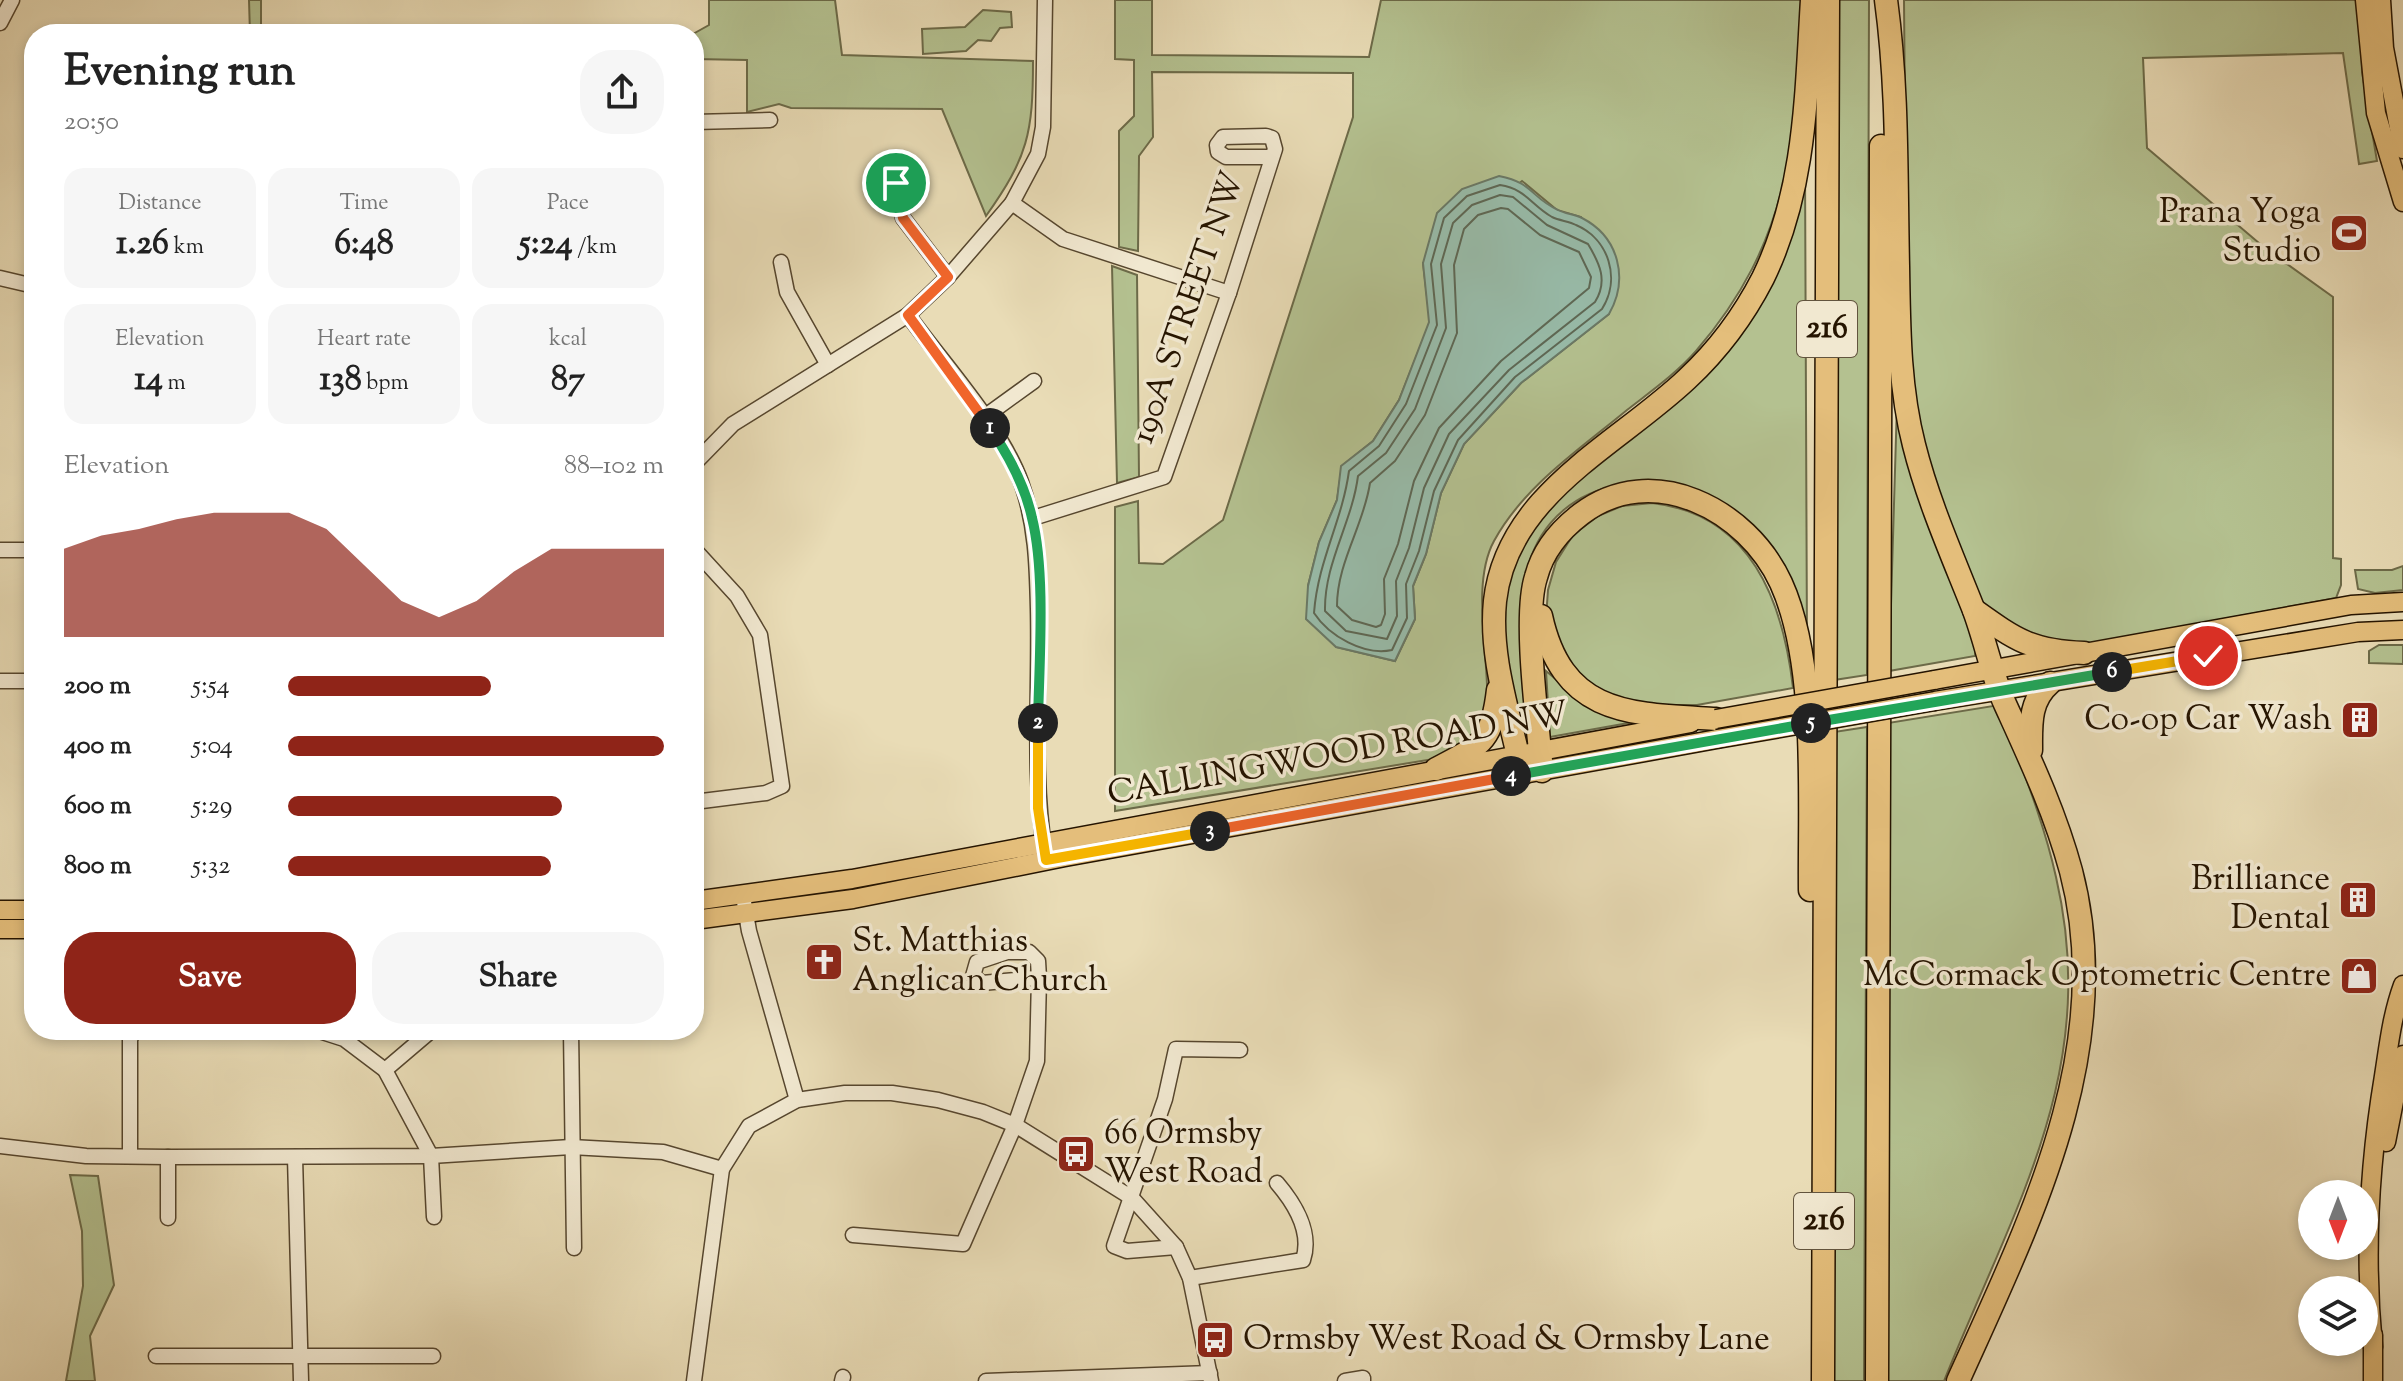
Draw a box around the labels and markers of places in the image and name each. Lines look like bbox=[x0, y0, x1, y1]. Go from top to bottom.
pin bbox=[862, 149, 930, 217]
place label: Prana Yoga Studio bbox=[2159, 189, 2321, 277]
sports icon: Prana Yoga Studio bbox=[2328, 212, 2370, 254]
pin: 1 bbox=[970, 408, 1010, 448]
pin bbox=[2174, 622, 2242, 690]
pin: 6 bbox=[2092, 652, 2132, 692]
place label: Co-op Car Wash bbox=[2084, 696, 2332, 745]
building icon: Co-op Car Wash bbox=[2339, 699, 2381, 741]
pin: 2 bbox=[1018, 703, 1058, 743]
pin: 5 bbox=[1791, 703, 1831, 743]
pin: 4 bbox=[1491, 756, 1531, 796]
pin: 3 bbox=[1190, 811, 1230, 851]
place label: Brilliance Dental bbox=[2191, 856, 2330, 944]
building icon: Brilliance Dental bbox=[2337, 879, 2379, 921]
place label: St. Matthias Anglican Church bbox=[852, 918, 1108, 1006]
church icon: St. Matthias Anglican Church bbox=[803, 941, 845, 983]
place label: McCormack Optometric Centre bbox=[1863, 952, 2331, 1001]
shop icon: McCormack Optometric Centre bbox=[2338, 955, 2380, 997]
place label: 66 Ormsby West Road bbox=[1104, 1110, 1263, 1198]
bus stop icon: 66 Ormsby West Road bbox=[1055, 1133, 1097, 1175]
place label: Ormsby West Road & Ormsby Lane bbox=[1243, 1316, 1770, 1365]
bus stop icon: Ormsby West Road & Ormsby Lane bbox=[1194, 1319, 1236, 1361]

